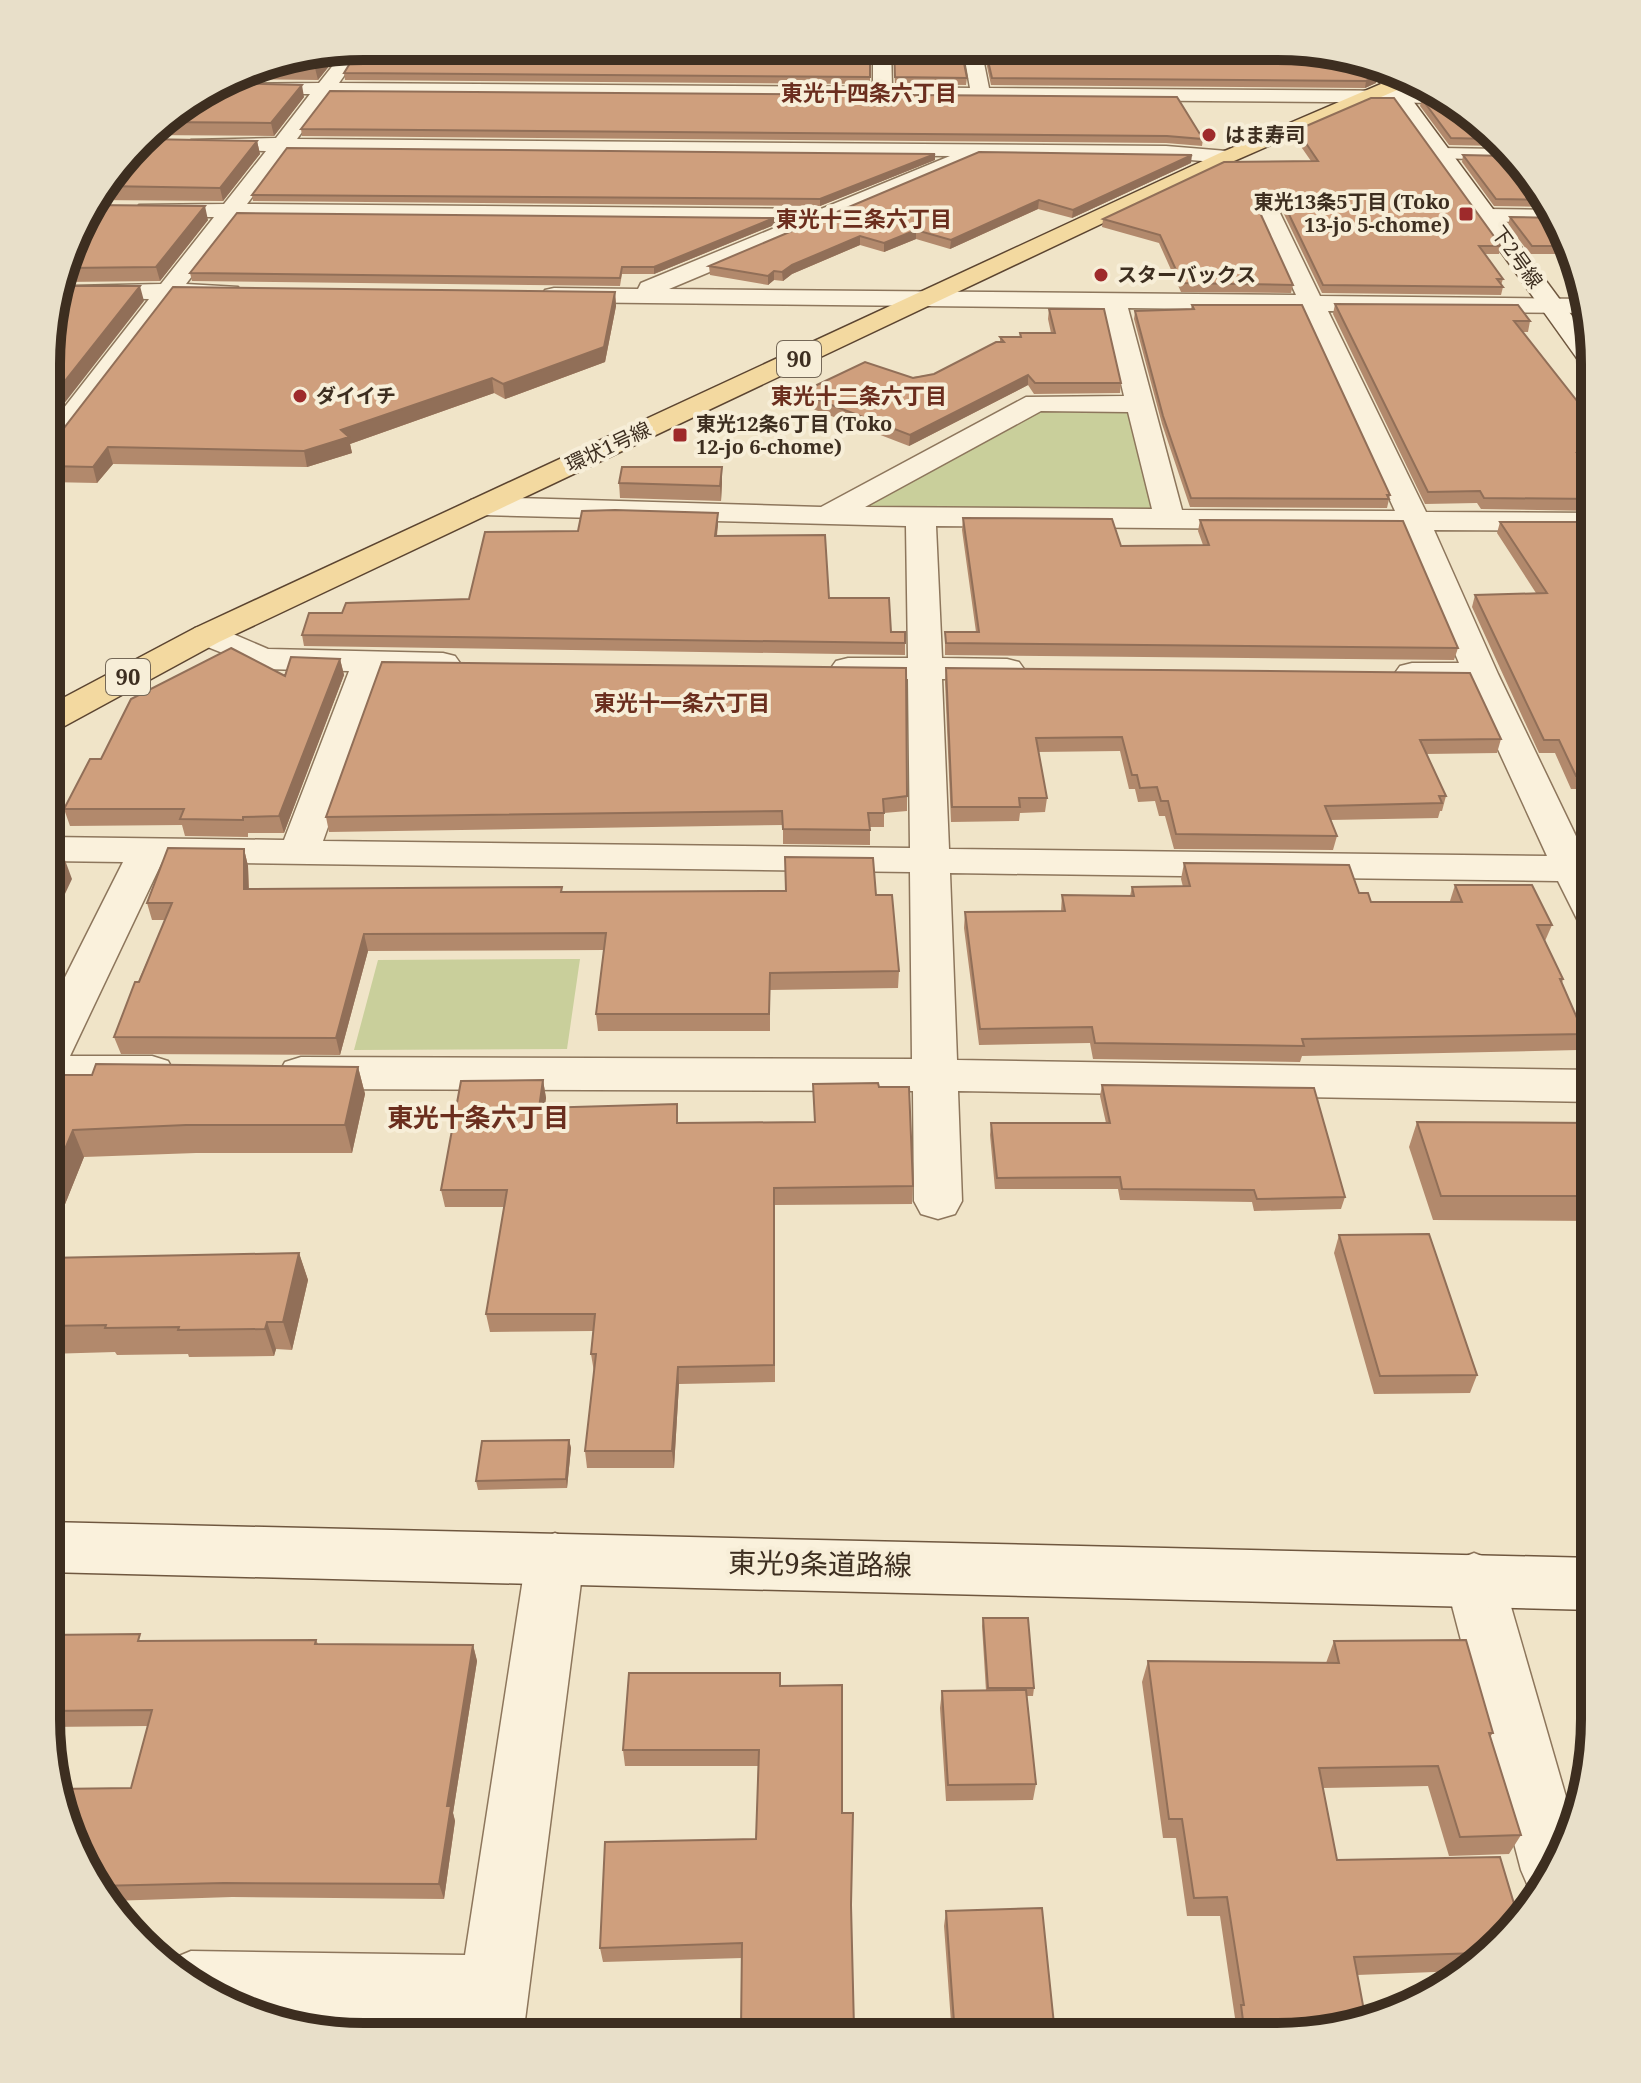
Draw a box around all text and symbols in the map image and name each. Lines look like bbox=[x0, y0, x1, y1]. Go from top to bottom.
district label: 東光十四条六丁目 bbox=[781, 77, 957, 107]
place label: はま寿司 bbox=[1225, 121, 1305, 148]
marker: はま寿司 bbox=[1200, 126, 1218, 144]
place label: 東光13条5丁目 (Toko 13-jo 5-chome) bbox=[1254, 188, 1450, 238]
district label: 東光十三条六丁目 bbox=[776, 203, 952, 233]
marker: 東光13条5丁目 (Toko 13-jo 5-chome) bbox=[1457, 205, 1475, 223]
street label: 下2号線 bbox=[1486, 220, 1549, 293]
place label: スターバックス bbox=[1117, 261, 1256, 288]
marker: スターバックス bbox=[1092, 266, 1110, 284]
road number: 90 bbox=[777, 341, 821, 377]
district label: 東光十二条六丁目 bbox=[771, 380, 947, 410]
place label: ダイイチ bbox=[316, 382, 396, 409]
marker: ダイイチ bbox=[291, 387, 309, 405]
place label: 東光12条6丁目 (Toko 12-jo 6-chome) bbox=[696, 410, 892, 460]
street label: 環状1号線 bbox=[561, 415, 655, 478]
marker: 東光12条6丁目 (Toko 12-jo 6-chome) bbox=[671, 426, 689, 444]
road number: 90 bbox=[106, 659, 150, 695]
district label: 東光十一条六丁目 bbox=[594, 687, 770, 717]
district label: 東光十条六丁目 bbox=[387, 1099, 569, 1135]
street label: 東光9条道路線 bbox=[728, 1542, 912, 1584]

